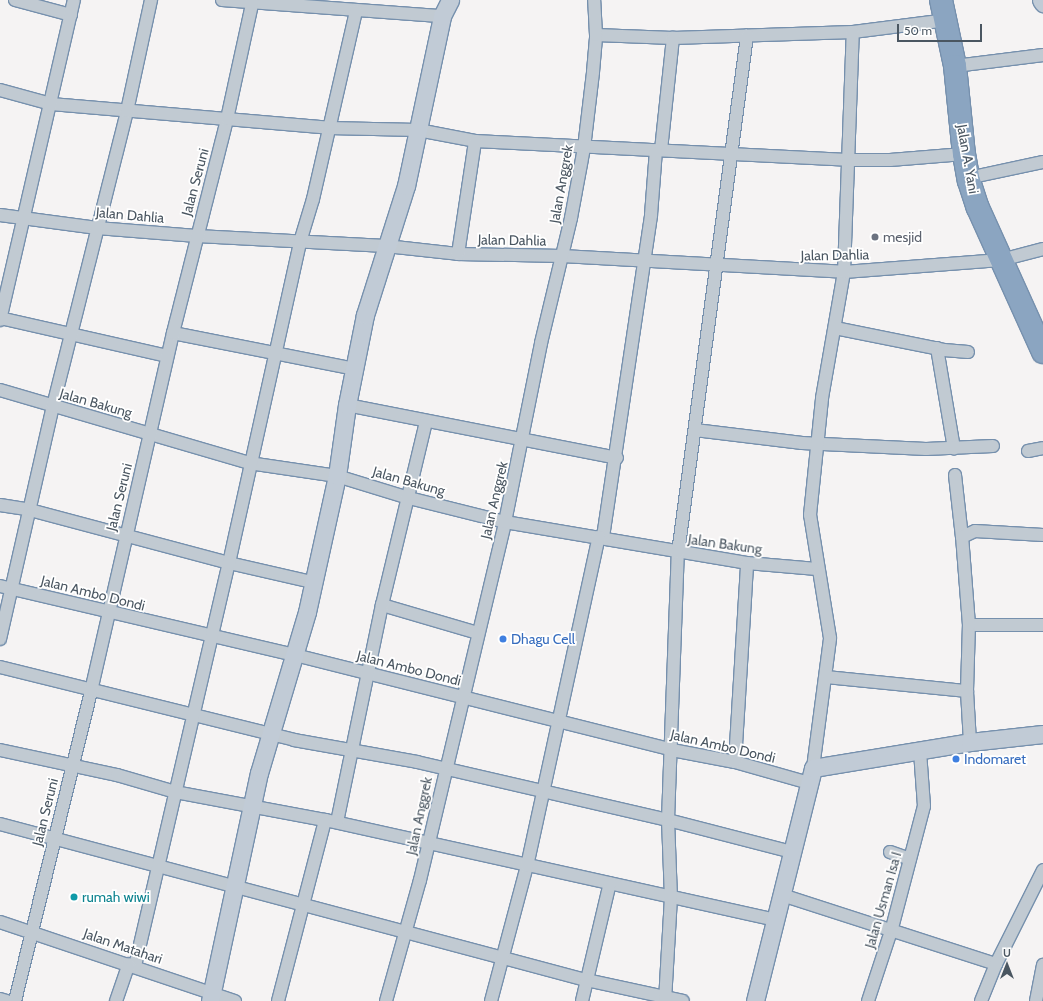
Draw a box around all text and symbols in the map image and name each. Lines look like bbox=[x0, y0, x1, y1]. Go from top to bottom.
scale bar bbox=[899, 16, 984, 42]
text: 50 m bbox=[904, 23, 932, 38]
street label: Jalan A. Yani bbox=[954, 123, 982, 195]
street label: Jalan Anggrek bbox=[546, 144, 576, 224]
street label: Jalan Seruni bbox=[178, 146, 212, 218]
street label: Jalan Dahlia bbox=[95, 204, 165, 226]
place label: mesjid bbox=[883, 229, 922, 245]
street label: Jalan Dahlia bbox=[478, 231, 546, 249]
marker: mesjid bbox=[870, 232, 880, 242]
street label: Jalan Dahlia bbox=[801, 246, 869, 264]
street label: Jalan Bakung bbox=[58, 385, 134, 421]
street label: Jalan Anggrek bbox=[477, 460, 511, 540]
street label: Jalan Seruni bbox=[102, 461, 136, 533]
street label: Jalan Bakung bbox=[371, 463, 447, 499]
street label: Jalan Bakung bbox=[687, 530, 763, 558]
street label: Jalan Ambo Dondi bbox=[39, 572, 147, 614]
place label: Dhagu Cell bbox=[511, 631, 575, 647]
marker: Dhagu Cell bbox=[498, 634, 508, 644]
street label: Jalan Ambo Dondi bbox=[355, 647, 463, 689]
street label: Jalan Ambo Dondi bbox=[669, 726, 777, 766]
place label: Indomaret bbox=[964, 751, 1026, 767]
marker: Indomaret bbox=[951, 754, 961, 764]
street label: Jalan Seruni bbox=[28, 776, 62, 848]
street label: Jalan Anggrek bbox=[403, 776, 435, 856]
street label: Jalan Usman Isa I bbox=[861, 850, 905, 950]
place label: rumah wiwi bbox=[82, 889, 150, 905]
marker: rumah wiwi bbox=[69, 892, 79, 902]
street label: Jalan Matahari bbox=[81, 925, 165, 967]
north arrow bbox=[987, 945, 1027, 985]
text: U bbox=[1003, 946, 1011, 960]

